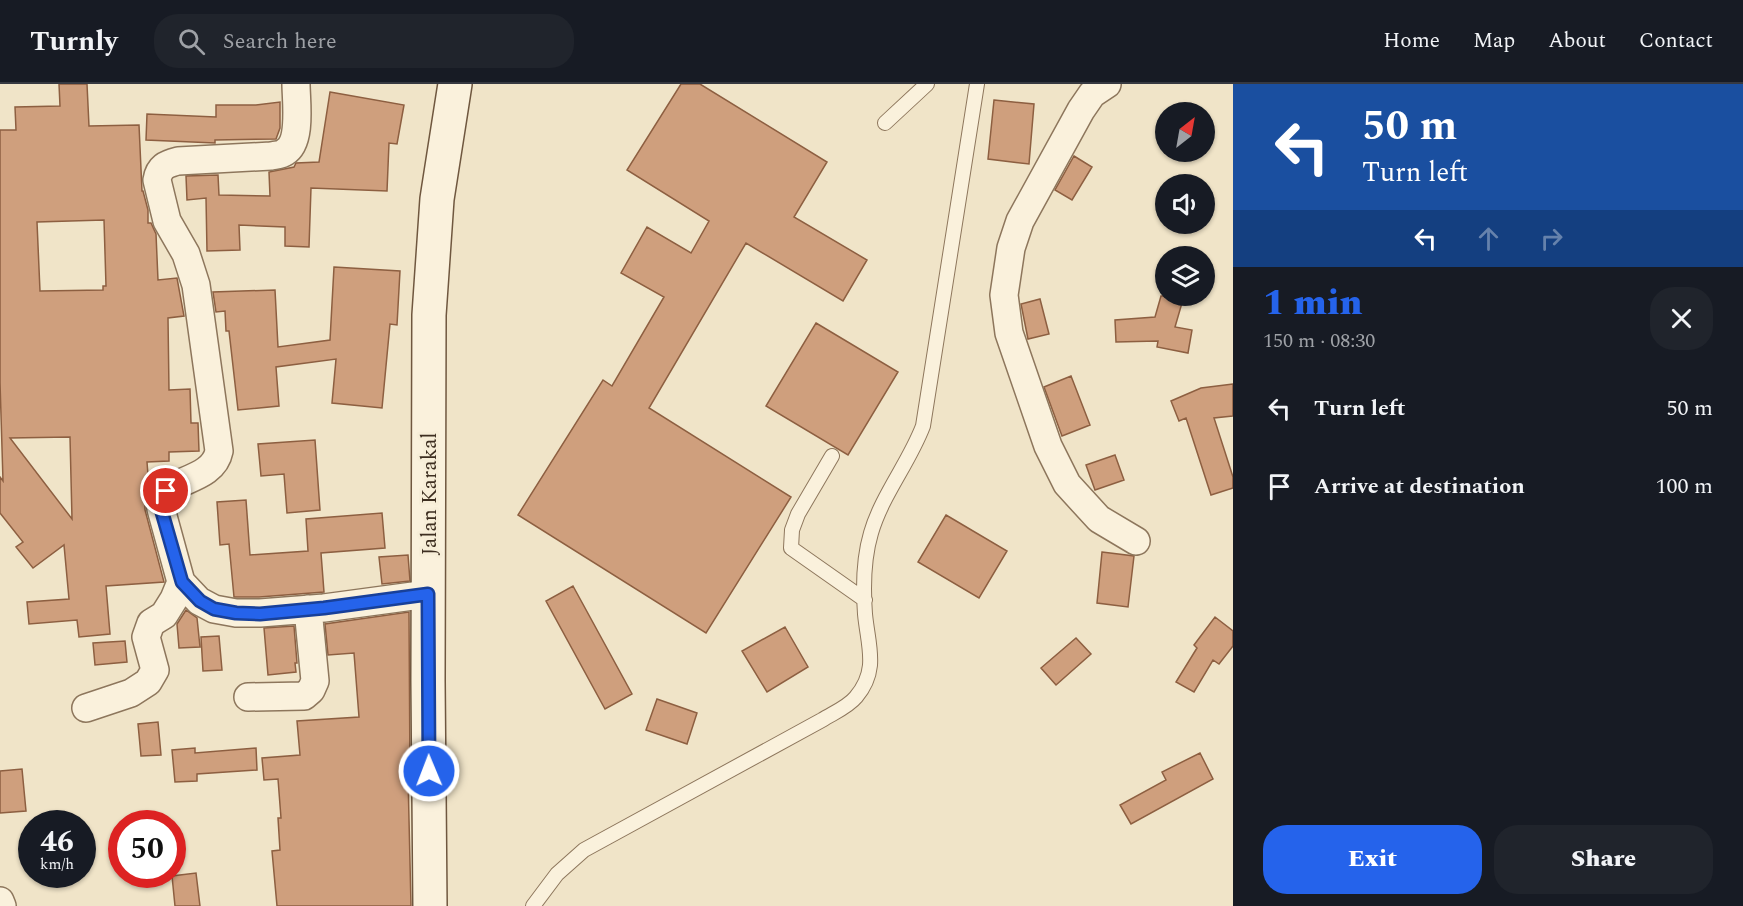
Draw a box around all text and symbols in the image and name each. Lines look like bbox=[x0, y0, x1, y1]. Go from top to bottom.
search box bbox=[154, 14, 574, 68]
text: Turnly bbox=[30, 20, 118, 63]
icon: search bbox=[175, 25, 208, 58]
text: Search here bbox=[223, 25, 337, 58]
text: Home bbox=[1383, 25, 1440, 57]
text: Map bbox=[1473, 25, 1515, 57]
text: About bbox=[1548, 25, 1606, 57]
text: Contact bbox=[1639, 25, 1713, 57]
text: 50 m bbox=[1362, 95, 1457, 158]
north arrow bbox=[1155, 102, 1215, 162]
map controls bbox=[1155, 102, 1215, 306]
icon: left bbox=[1263, 108, 1341, 186]
text: Turn left bbox=[1362, 152, 1468, 194]
button: sound bbox=[1155, 174, 1215, 234]
icon: left bbox=[1409, 222, 1442, 255]
icon: ahead bbox=[1472, 222, 1505, 255]
icon: right bbox=[1535, 222, 1568, 255]
button: layers bbox=[1155, 246, 1215, 306]
text: 1 min bbox=[1263, 276, 1363, 331]
button: close bbox=[1650, 287, 1713, 350]
text: 150 m · 08:30 bbox=[1263, 326, 1375, 356]
icon: left bbox=[1263, 392, 1296, 425]
text: Turn left bbox=[1314, 392, 1406, 425]
text: 50 m bbox=[1667, 392, 1713, 425]
street label: Jalan Karakal bbox=[414, 432, 446, 556]
pin bbox=[140, 465, 191, 516]
icon: arrive bbox=[1263, 470, 1296, 503]
text: Arrive at destination bbox=[1314, 470, 1525, 503]
text: 100 m bbox=[1656, 470, 1713, 503]
icon: arrive bbox=[149, 474, 182, 507]
position arrow bbox=[397, 739, 461, 803]
speed limit sign: 50 bbox=[108, 810, 186, 888]
text: 46 bbox=[40, 819, 74, 865]
button: Exit bbox=[1263, 825, 1482, 894]
button: Share bbox=[1494, 825, 1713, 894]
text: km/h bbox=[40, 853, 74, 876]

